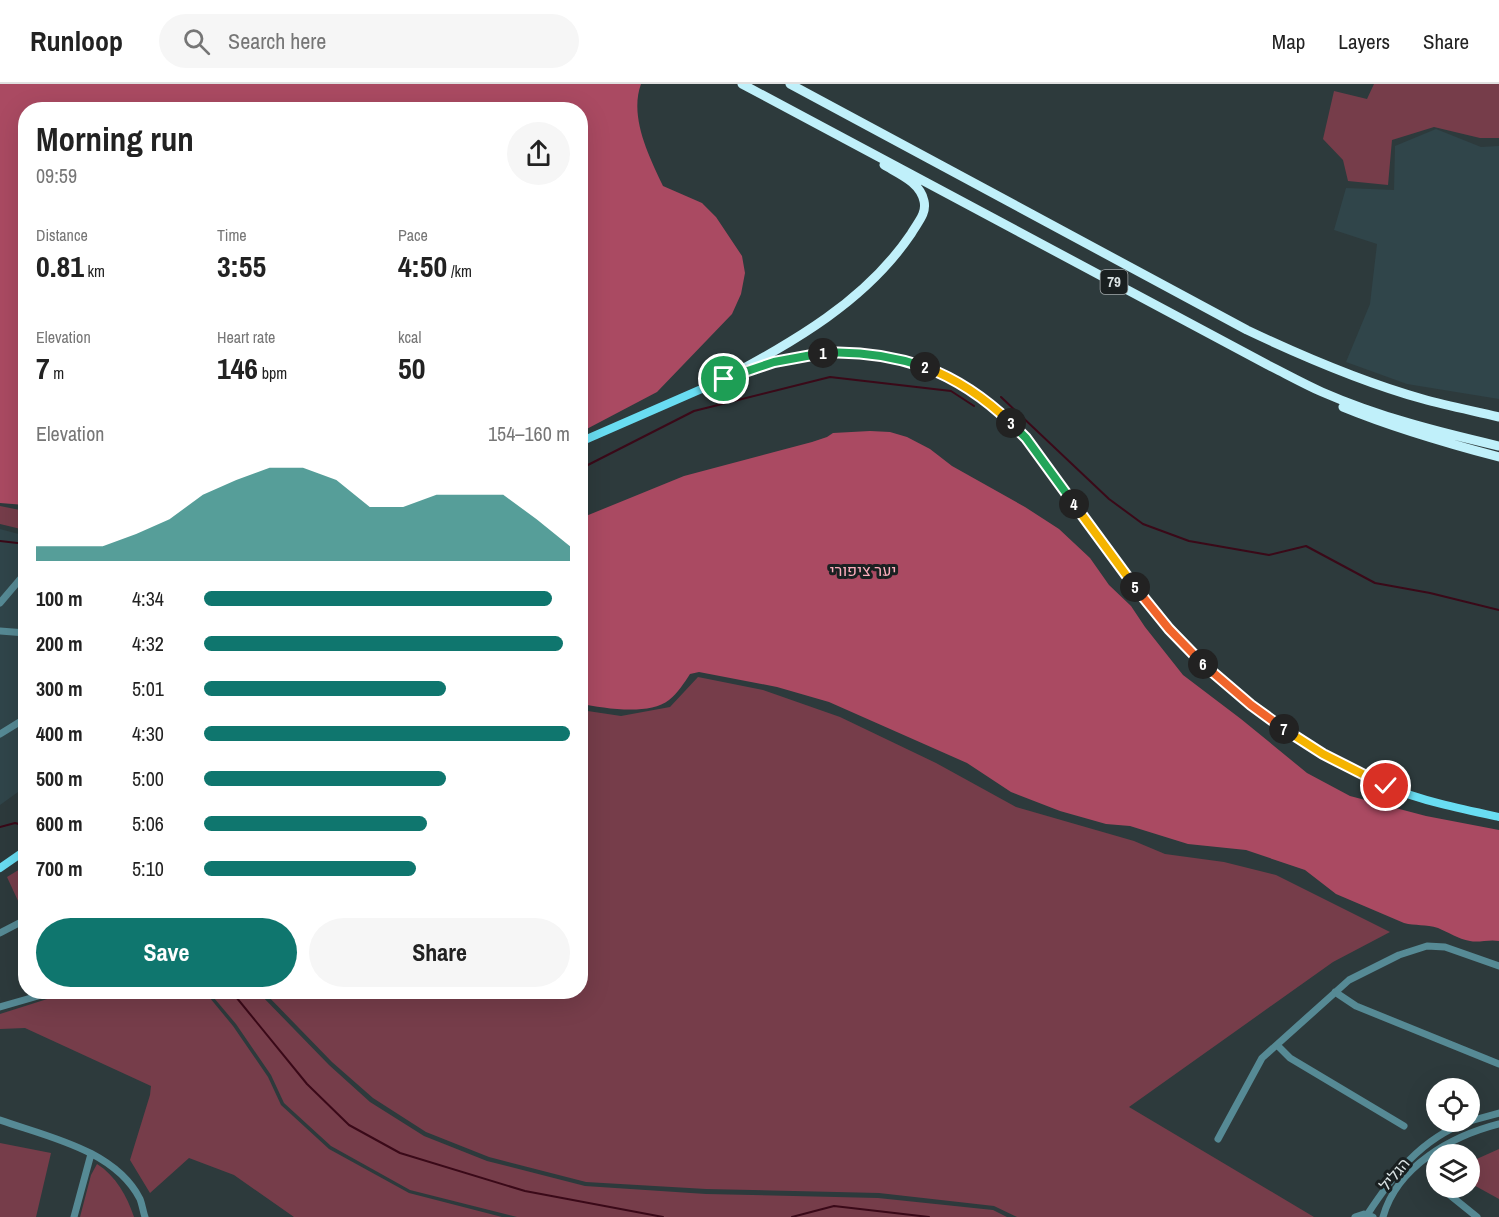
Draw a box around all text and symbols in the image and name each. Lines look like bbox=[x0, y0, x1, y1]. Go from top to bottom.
search box bbox=[159, 14, 579, 68]
text: Runloop bbox=[30, 22, 123, 60]
icon: search bbox=[180, 25, 213, 58]
text: Search here bbox=[228, 26, 326, 56]
text: Map bbox=[1272, 27, 1305, 56]
text: Layers bbox=[1338, 27, 1390, 56]
text: Share bbox=[1423, 27, 1469, 56]
text: Morning run bbox=[36, 117, 194, 161]
button: share bbox=[507, 122, 570, 185]
text: 09:59 bbox=[36, 162, 77, 189]
text: Distance bbox=[36, 224, 88, 246]
text: Time bbox=[217, 224, 247, 246]
text: Pace bbox=[398, 224, 428, 246]
text: 0.81 bbox=[36, 246, 84, 286]
text: 3:55 bbox=[217, 246, 266, 286]
text: 4:50 bbox=[398, 246, 447, 286]
text: km bbox=[84, 260, 105, 282]
text: /km bbox=[447, 260, 472, 282]
road number: 79 bbox=[1100, 270, 1128, 294]
text: Elevation bbox=[36, 326, 91, 348]
text: Heart rate bbox=[217, 326, 275, 348]
text: kcal bbox=[398, 326, 421, 348]
pin: 1 bbox=[808, 338, 838, 368]
text: 1 bbox=[819, 342, 827, 364]
text: 7 bbox=[36, 348, 50, 388]
text: 146 bbox=[217, 348, 258, 388]
text: 50 bbox=[398, 348, 425, 388]
pin: 2 bbox=[910, 352, 940, 382]
pin bbox=[698, 353, 749, 404]
text: 2 bbox=[921, 356, 929, 378]
text: m bbox=[50, 362, 64, 384]
text: bpm bbox=[258, 362, 287, 384]
icon: arrive bbox=[707, 362, 740, 395]
pin: 3 bbox=[996, 408, 1026, 438]
text: 3 bbox=[1007, 412, 1015, 434]
text: Elevation bbox=[36, 420, 104, 447]
text: 154–160 m bbox=[488, 420, 570, 447]
pin: 4 bbox=[1059, 489, 1089, 519]
text: 4 bbox=[1070, 493, 1078, 515]
park label: יער ציפורי bbox=[830, 559, 896, 581]
pin: 5 bbox=[1120, 572, 1150, 602]
text: 5 bbox=[1131, 576, 1139, 598]
text: 100 m bbox=[36, 585, 83, 612]
text: 4:34 bbox=[132, 585, 164, 612]
text: 200 m bbox=[36, 630, 83, 657]
text: 4:32 bbox=[132, 630, 164, 657]
pin: 6 bbox=[1188, 649, 1218, 679]
text: 6 bbox=[1199, 653, 1207, 675]
text: 300 m bbox=[36, 675, 83, 702]
text: 5:01 bbox=[132, 675, 164, 702]
pin: 7 bbox=[1269, 714, 1299, 744]
text: 7 bbox=[1280, 718, 1288, 740]
text: 400 m bbox=[36, 720, 83, 747]
text: 4:30 bbox=[132, 720, 164, 747]
pin bbox=[1360, 760, 1411, 811]
text: 500 m bbox=[36, 765, 83, 792]
text: 5:00 bbox=[132, 765, 164, 792]
icon: check bbox=[1369, 769, 1402, 802]
text: 600 m bbox=[36, 810, 83, 837]
text: 5:06 bbox=[132, 810, 164, 837]
text: 700 m bbox=[36, 855, 83, 882]
text: 5:10 bbox=[132, 855, 164, 882]
button: Save bbox=[36, 918, 297, 987]
button: Share bbox=[309, 918, 570, 987]
map controls bbox=[1426, 1078, 1480, 1198]
button: locate bbox=[1426, 1078, 1480, 1132]
button: layers bbox=[1426, 1144, 1480, 1198]
street label: הגליל bbox=[1374, 1153, 1414, 1195]

